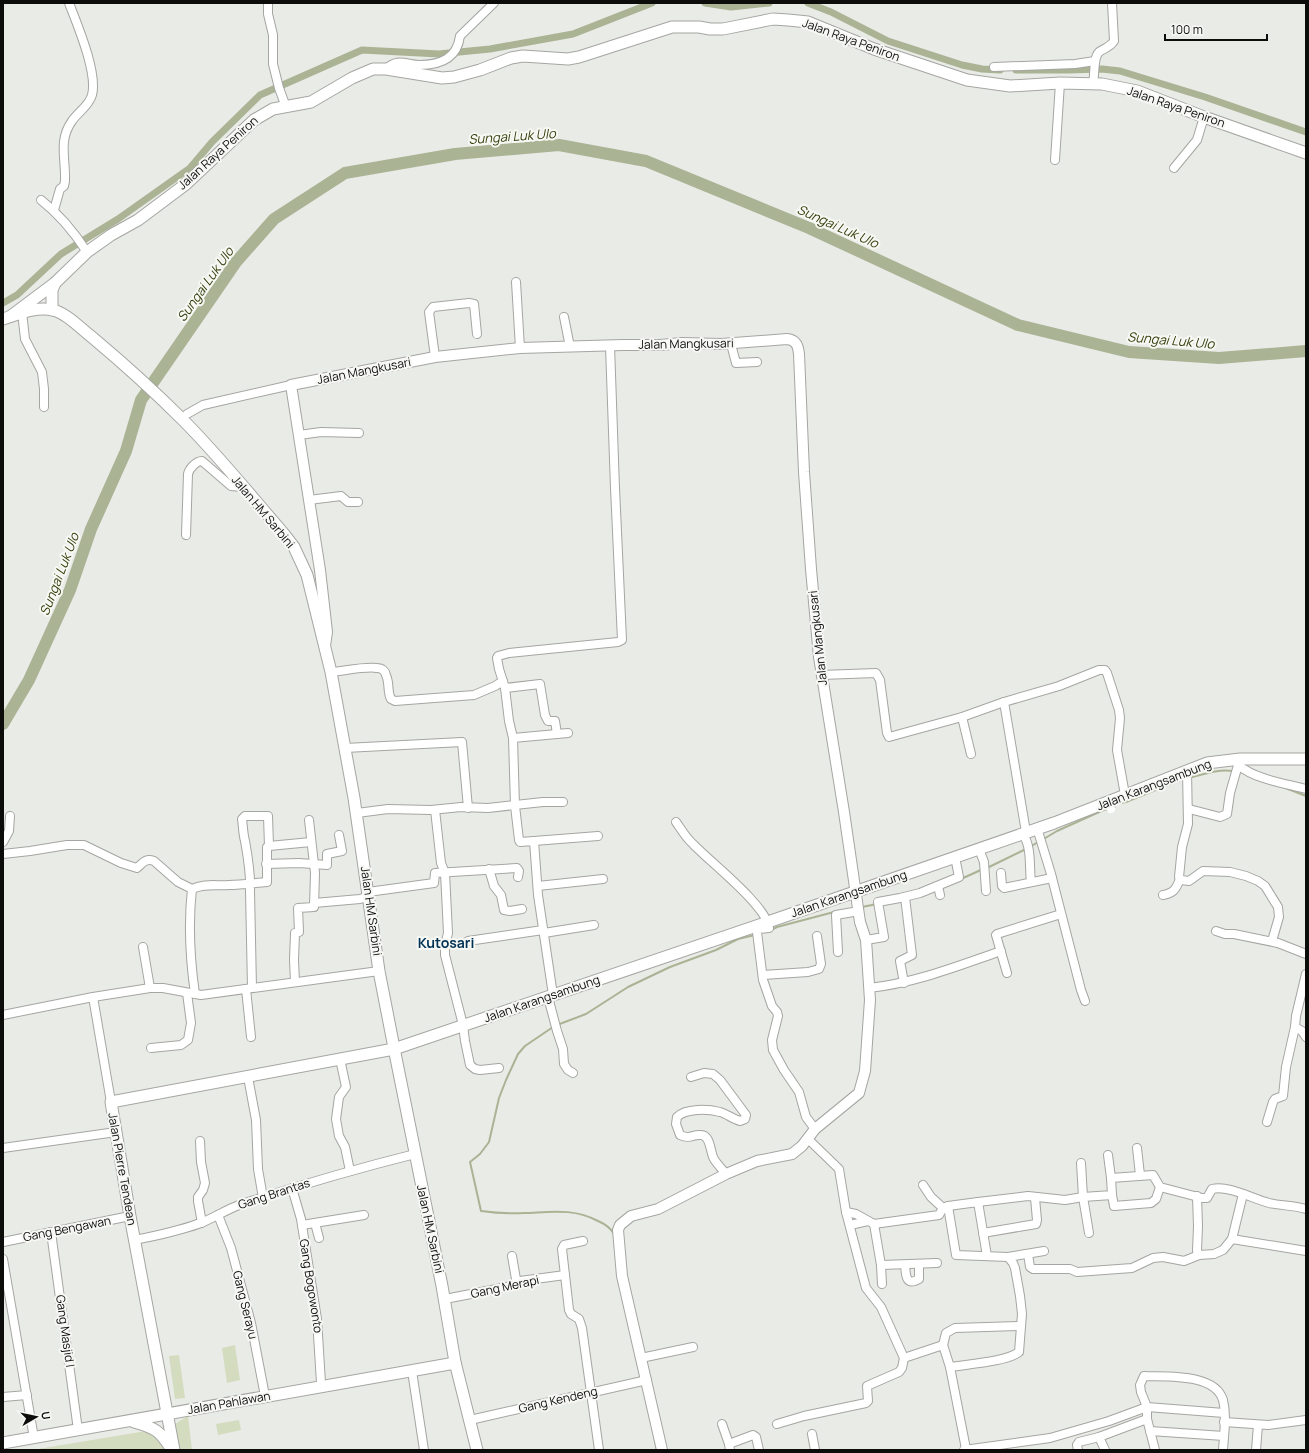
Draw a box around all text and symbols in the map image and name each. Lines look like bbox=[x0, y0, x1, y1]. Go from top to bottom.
street label: Jalan Raya Peniron bbox=[800, 14, 902, 65]
scale bar bbox=[1165, 16, 1267, 42]
text: 100 m bbox=[1171, 21, 1203, 38]
street label: Jalan Raya Peniron bbox=[1125, 82, 1227, 131]
street label: Jalan Raya Peniron bbox=[174, 112, 262, 193]
water label: Sungai Luk Ulo bbox=[468, 124, 557, 148]
water label: Sungai Luk Ulo bbox=[794, 200, 883, 253]
water label: Sungai Luk Ulo bbox=[173, 242, 238, 325]
water label: Sungai Luk Ulo bbox=[1127, 327, 1217, 353]
street label: Jalan Mangkusari bbox=[638, 334, 734, 353]
street label: Jalan Mangkusari bbox=[315, 353, 412, 388]
street label: Jalan HM Sarbini bbox=[228, 472, 299, 552]
water label: Sungai Luk Ulo bbox=[35, 529, 84, 618]
street label: Jalan Mangkusari bbox=[804, 590, 831, 686]
street label: Jalan Karangsambung bbox=[1094, 755, 1214, 814]
street label: Jalan HM Sarbini bbox=[357, 865, 386, 957]
street label: Jalan Karangsambung bbox=[789, 866, 909, 921]
district label: Kutosari bbox=[418, 933, 474, 952]
street label: Jalan Karangsambung bbox=[482, 971, 602, 1026]
street label: Jalan Pierre Tendean bbox=[104, 1111, 141, 1227]
street label: Gang Brantas bbox=[236, 1174, 312, 1213]
street label: Jalan HM Sarbini bbox=[413, 1183, 448, 1275]
street label: Gang Bengawan bbox=[21, 1212, 112, 1245]
street label: Gang Bogowonto bbox=[296, 1238, 327, 1334]
street label: Gang Serayu bbox=[229, 1269, 262, 1341]
street label: Gang Merapi bbox=[469, 1271, 541, 1302]
street label: Gang Masjid I bbox=[52, 1294, 79, 1368]
street label: Gang Kendeng bbox=[517, 1382, 599, 1417]
street label: Jalan Pahlawan bbox=[186, 1387, 272, 1418]
north arrow bbox=[16, 1397, 56, 1437]
text: U bbox=[38, 1410, 54, 1421]

